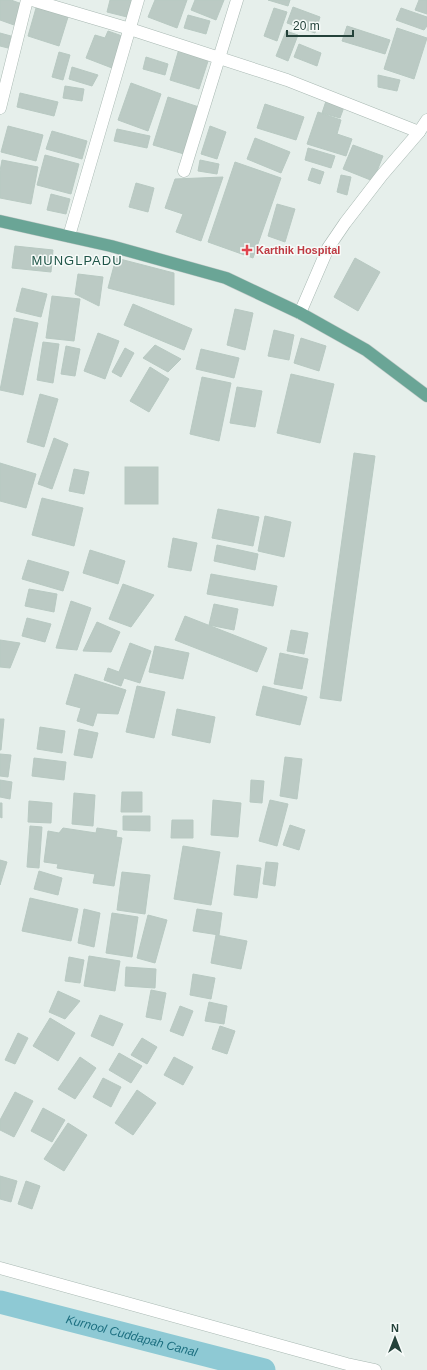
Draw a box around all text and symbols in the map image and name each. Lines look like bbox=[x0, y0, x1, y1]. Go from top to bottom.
scale bar bbox=[287, 12, 353, 38]
text: 20 m bbox=[293, 19, 320, 33]
marker: Karthik Hospital bbox=[241, 244, 253, 256]
place label: Karthik Hospital bbox=[256, 244, 340, 256]
district label: MUNGLPADU bbox=[31, 253, 123, 268]
water label: Kurnool Cuddapah Canal bbox=[65, 1312, 199, 1360]
north arrow bbox=[375, 1318, 415, 1358]
text: N bbox=[391, 1322, 399, 1334]

